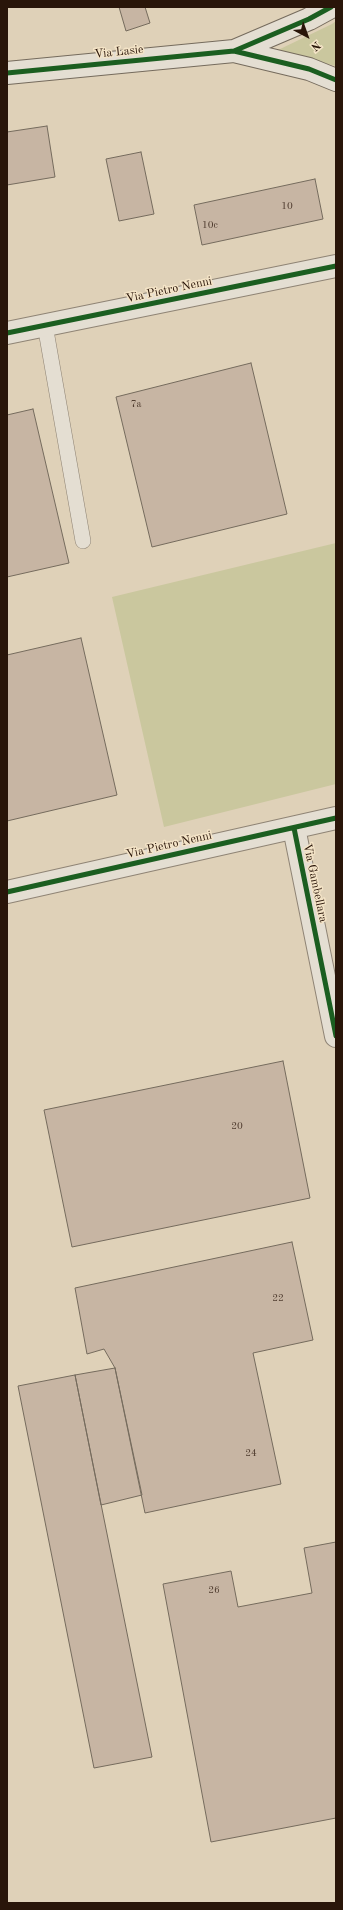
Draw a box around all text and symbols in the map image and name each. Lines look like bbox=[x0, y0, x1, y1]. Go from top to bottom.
north arrow bbox=[287, 16, 327, 56]
text: N bbox=[308, 39, 322, 52]
street label: Via Lasie bbox=[94, 42, 144, 62]
house number: 10 bbox=[281, 200, 293, 212]
house number: 10c bbox=[202, 219, 218, 231]
street label: Via Pietro Nenni bbox=[125, 274, 213, 306]
house number: 7a bbox=[131, 398, 141, 410]
street label: Via Pietro Nenni bbox=[125, 828, 213, 862]
street label: Via Gambellara bbox=[300, 842, 330, 924]
house number: 20 bbox=[231, 1120, 243, 1132]
house number: 22 bbox=[272, 1292, 284, 1304]
house number: 24 bbox=[245, 1447, 257, 1459]
house number: 26 bbox=[208, 1584, 220, 1596]

